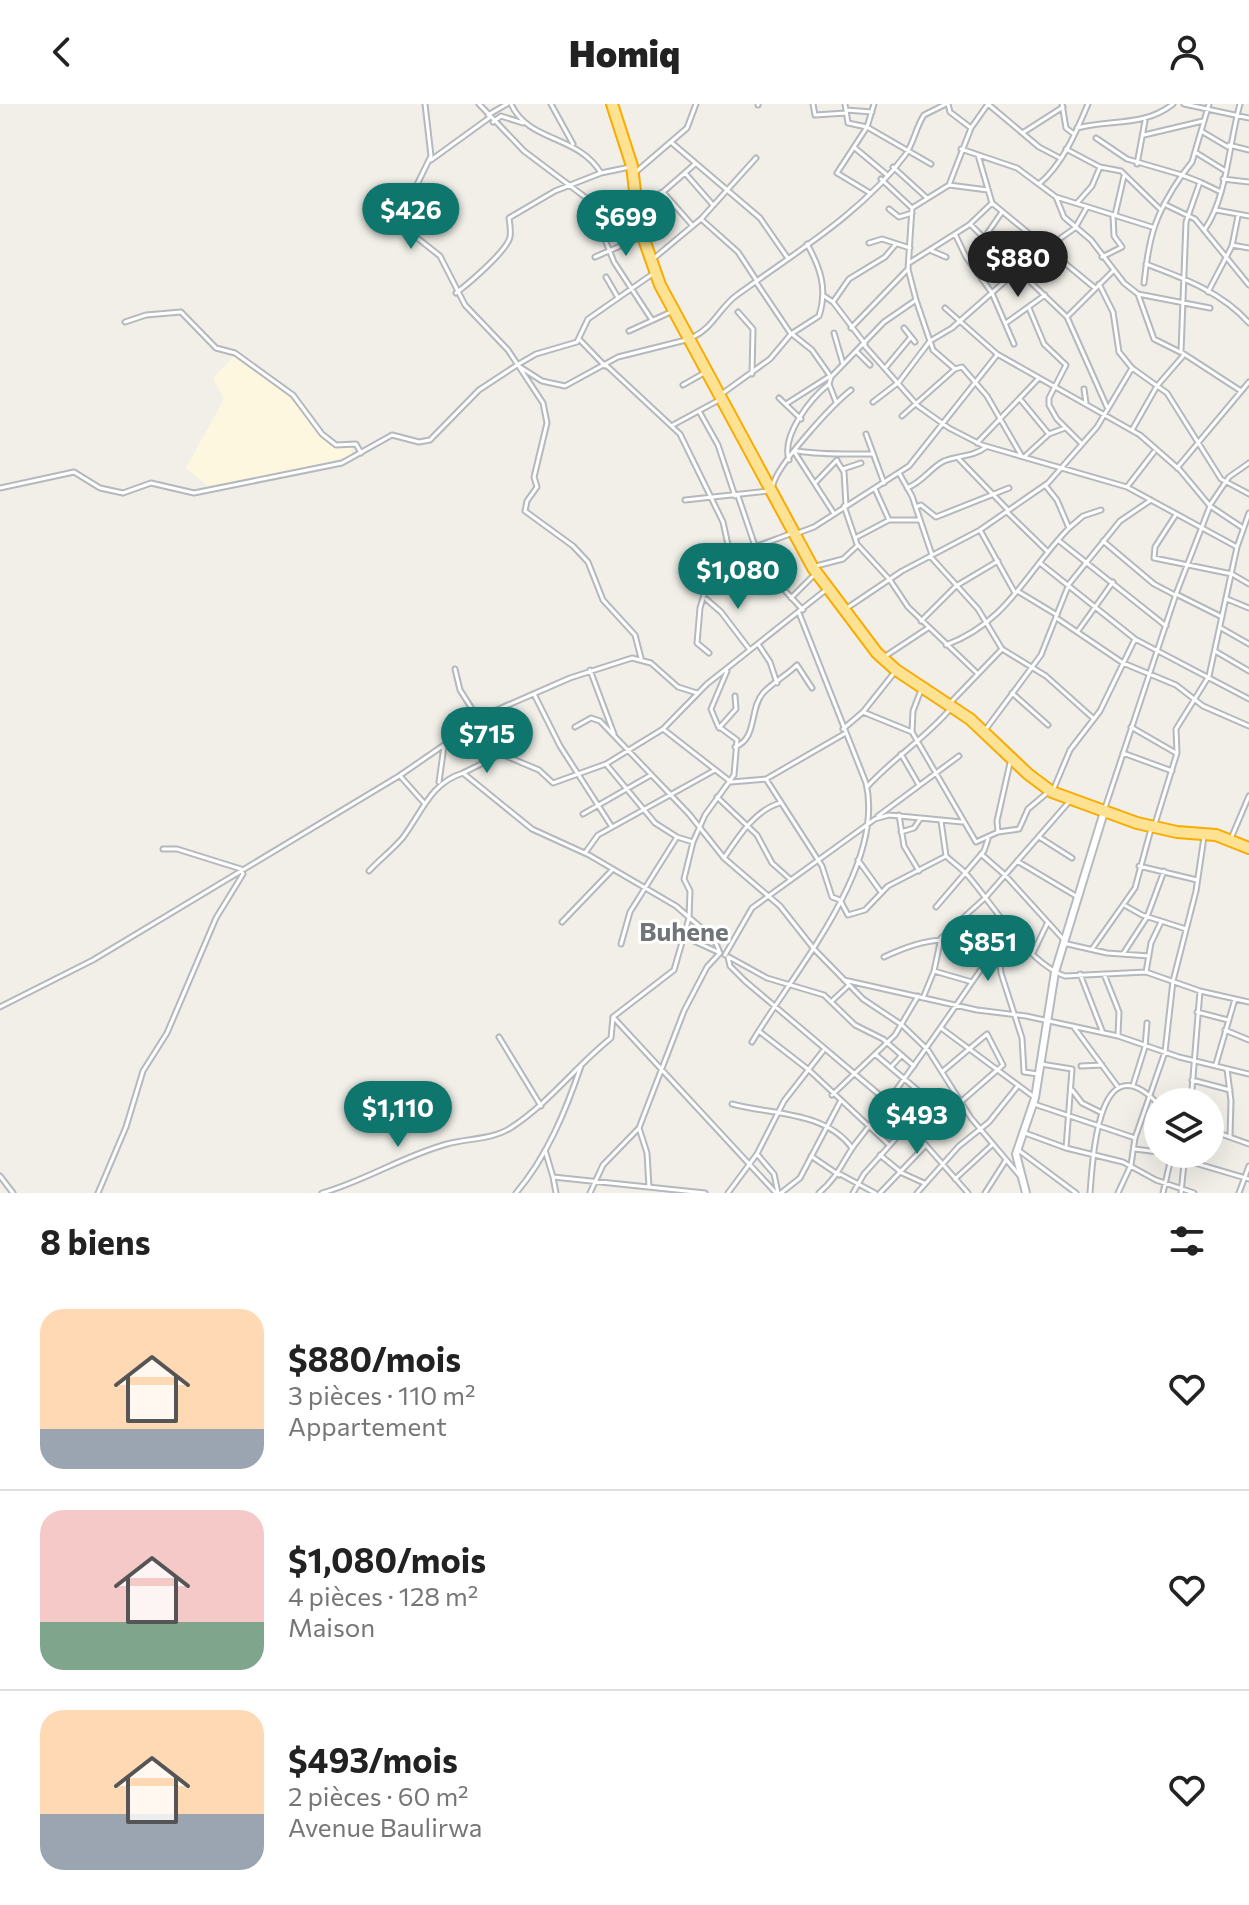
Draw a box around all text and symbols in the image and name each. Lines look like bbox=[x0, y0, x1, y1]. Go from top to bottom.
icon: back bbox=[40, 30, 84, 74]
text: Homiq bbox=[569, 30, 680, 74]
icon: person bbox=[1165, 30, 1209, 74]
pin: $426 bbox=[364, 183, 458, 251]
pin: $699 bbox=[579, 190, 673, 258]
text: $426 bbox=[380, 193, 442, 224]
text: $699 bbox=[595, 200, 657, 231]
pin: $880 bbox=[971, 231, 1065, 299]
text: $880 bbox=[986, 241, 1050, 272]
pin: $1,080 bbox=[673, 543, 803, 611]
text: $1,080 bbox=[696, 553, 780, 584]
pin: $715 bbox=[440, 707, 534, 775]
text: $715 bbox=[459, 717, 515, 748]
district label: Buhene bbox=[639, 915, 729, 946]
pin: $851 bbox=[941, 915, 1035, 983]
text: $851 bbox=[959, 925, 1017, 956]
pin: $1,110 bbox=[333, 1081, 463, 1149]
pin: $493 bbox=[870, 1088, 964, 1156]
map controls bbox=[1144, 1088, 1224, 1168]
button: layers bbox=[1144, 1088, 1224, 1168]
text: $1,110 bbox=[362, 1091, 434, 1122]
text: $493 bbox=[886, 1098, 948, 1129]
icon: filters bbox=[1165, 1219, 1209, 1263]
text: 8 biens bbox=[40, 1220, 151, 1262]
text: $880/mois bbox=[288, 1337, 461, 1379]
icon: home bbox=[104, 1341, 200, 1437]
icon: heart bbox=[1165, 1367, 1209, 1411]
text: 3 pièces · 110 m² bbox=[288, 1379, 475, 1410]
text: Appartement bbox=[288, 1410, 447, 1441]
text: $1,080/mois bbox=[288, 1538, 486, 1580]
icon: home bbox=[104, 1542, 200, 1638]
icon: heart bbox=[1165, 1568, 1209, 1612]
text: 4 pièces · 128 m² bbox=[288, 1580, 478, 1611]
text: Maison bbox=[288, 1611, 375, 1642]
text: $493/mois bbox=[288, 1738, 458, 1780]
icon: home bbox=[104, 1742, 200, 1838]
icon: heart bbox=[1165, 1768, 1209, 1812]
text: 2 pièces · 60 m² bbox=[288, 1780, 469, 1811]
text: Avenue Baulirwa bbox=[288, 1811, 482, 1842]

